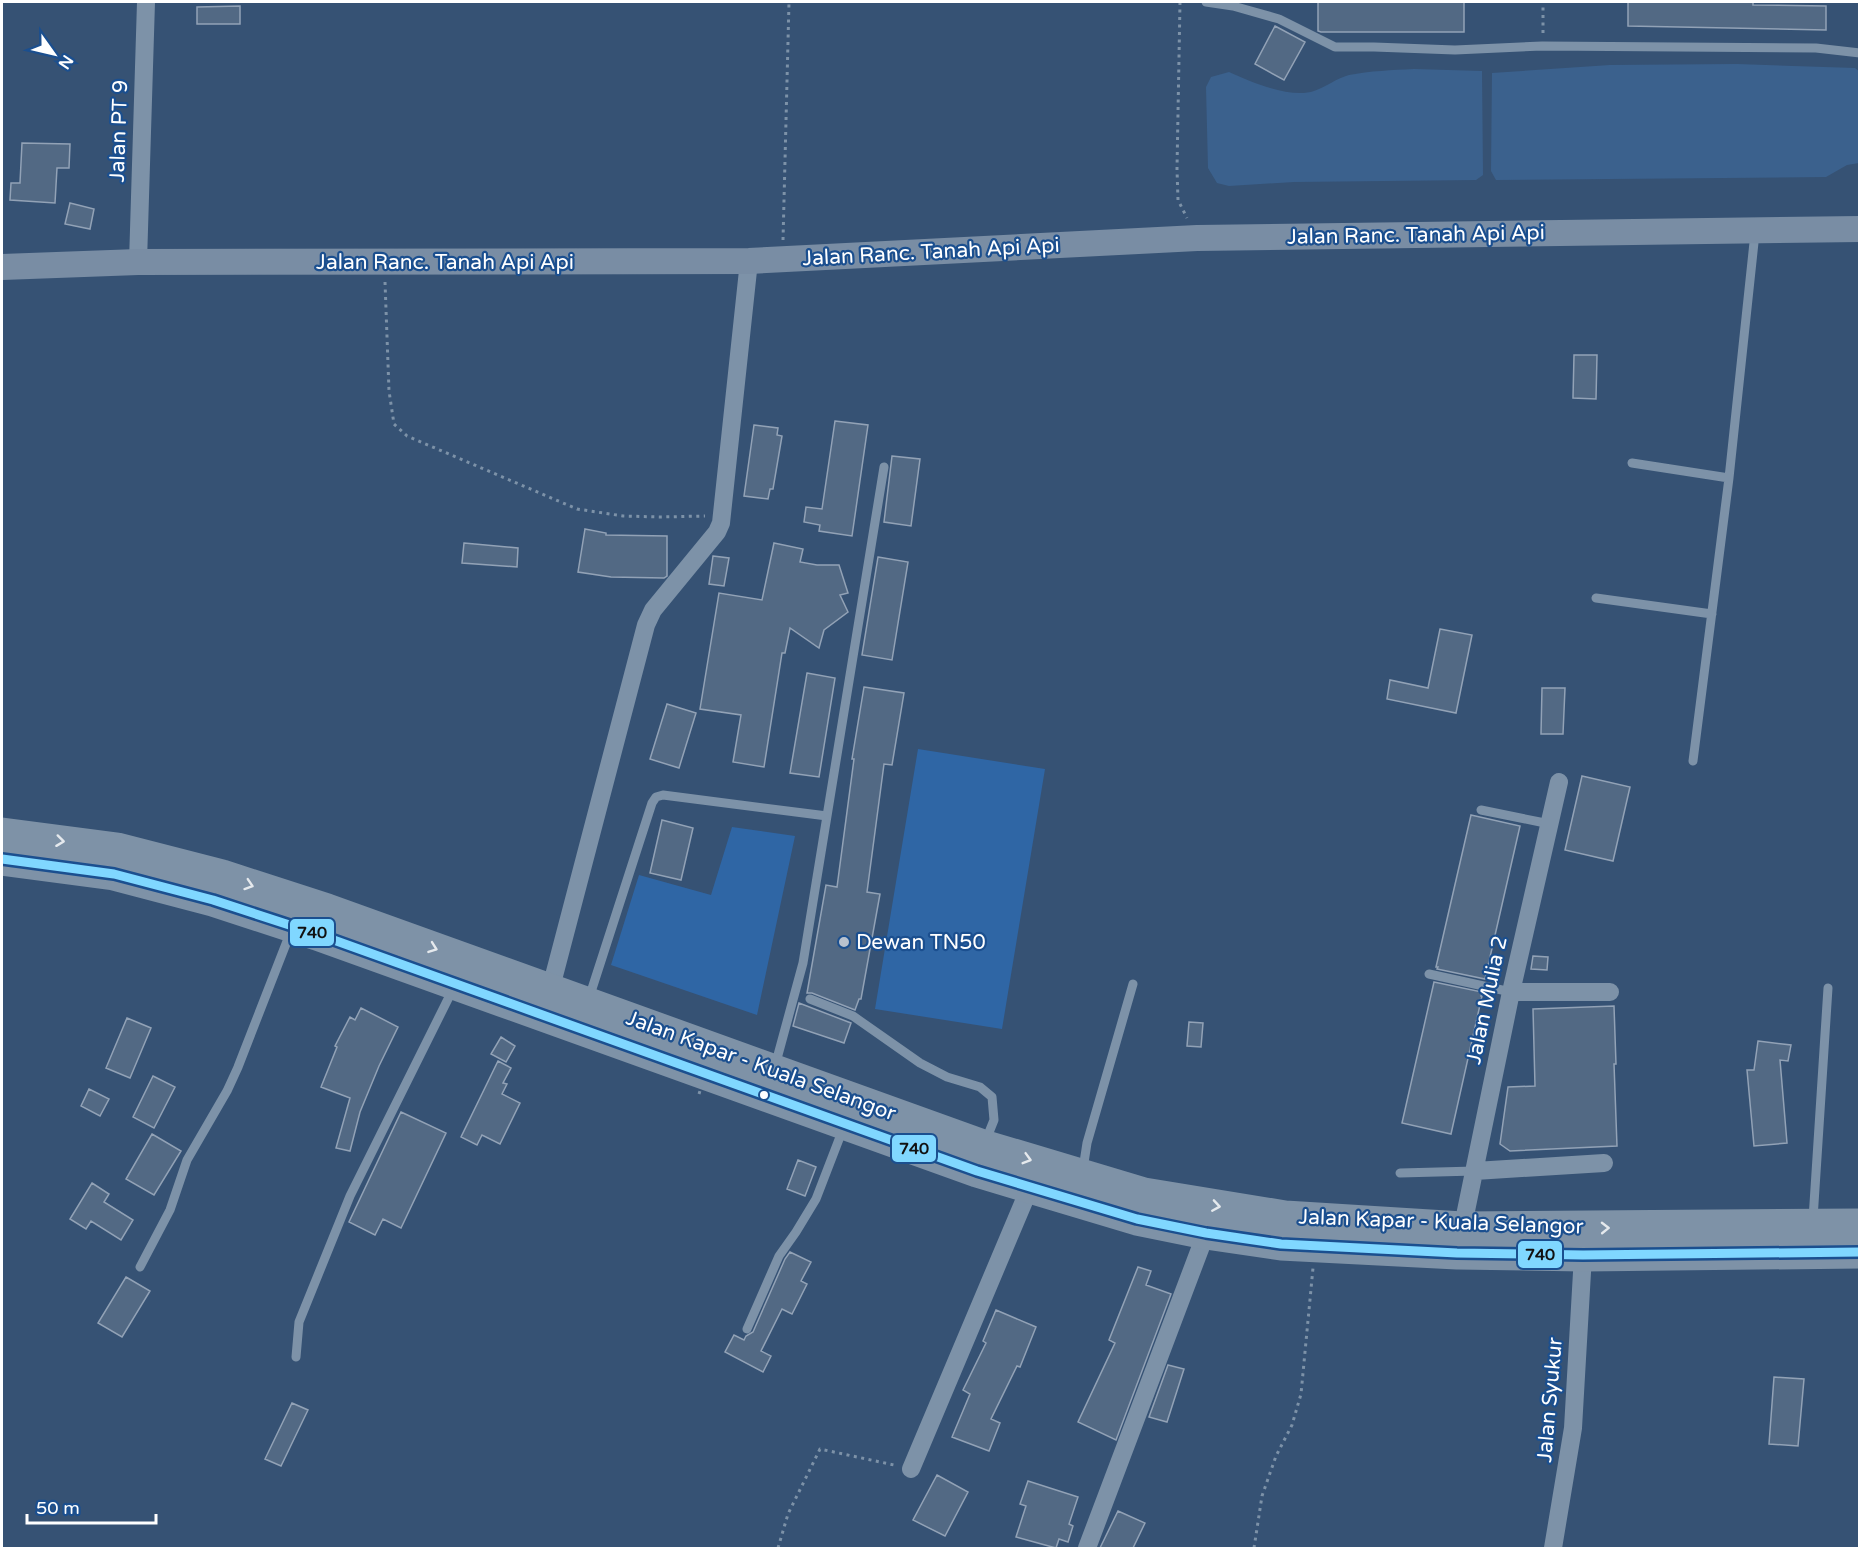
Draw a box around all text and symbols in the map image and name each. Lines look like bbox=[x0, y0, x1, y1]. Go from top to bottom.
north arrow bbox=[24, 24, 84, 84]
text: N bbox=[54, 51, 77, 73]
street label: Jalan PT 9 bbox=[105, 79, 133, 183]
street label: Jalan Ranc. Tanah Api Api bbox=[1287, 220, 1545, 250]
street label: Jalan Ranc. Tanah Api Api bbox=[802, 233, 1060, 271]
street label: Jalan Ranc. Tanah Api Api bbox=[316, 250, 574, 275]
one-way arrow bbox=[55, 835, 64, 847]
one-way arrow bbox=[243, 877, 254, 890]
line badge: 740 bbox=[289, 918, 335, 947]
text: 740 bbox=[297, 923, 327, 943]
place label: Dewan TN50 bbox=[856, 930, 986, 955]
street label: Jalan Mulia 2 bbox=[1461, 934, 1513, 1066]
marker: Dewan TN50 bbox=[837, 935, 851, 949]
one-way arrow bbox=[428, 941, 438, 954]
street label: Jalan Kapar - Kuala Selangor bbox=[623, 1005, 899, 1127]
unlabelled marker bbox=[758, 1089, 770, 1101]
line badge: 740 bbox=[891, 1134, 937, 1163]
text: 740 bbox=[899, 1139, 929, 1159]
one-way arrow bbox=[1021, 1152, 1032, 1164]
one-way arrow bbox=[1211, 1199, 1221, 1211]
street label: Jalan Kapar - Kuala Selangor bbox=[1298, 1205, 1584, 1239]
one-way arrow bbox=[1600, 1221, 1609, 1234]
line badge: 740 bbox=[1517, 1240, 1563, 1269]
text: 740 bbox=[1525, 1245, 1555, 1265]
street label: Jalan Syukur bbox=[1532, 1336, 1568, 1464]
scale bar bbox=[27, 1487, 156, 1525]
text: 50 m bbox=[36, 1497, 80, 1519]

